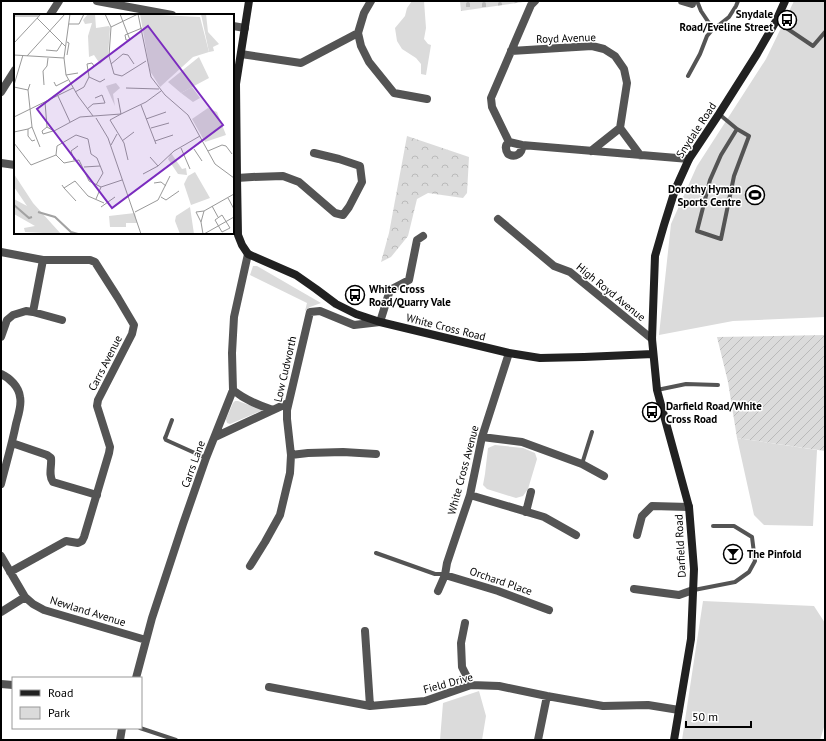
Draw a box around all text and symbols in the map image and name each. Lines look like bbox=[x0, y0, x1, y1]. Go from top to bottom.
place label: Snydale Road/Eveline Street bbox=[680, 7, 773, 34]
bus stop icon: Snydale Road/Eveline Street bbox=[776, 9, 798, 31]
inset map bbox=[14, 14, 234, 234]
street label: Royd Avenue bbox=[536, 30, 597, 46]
street label: Snydale Road bbox=[673, 100, 719, 160]
place label: Dorothy Hyman Sports Centre bbox=[668, 182, 741, 209]
sports icon: Dorothy Hyman Sports Centre bbox=[744, 184, 766, 206]
street label: High Royd Avenue bbox=[574, 260, 649, 324]
place label: White Cross Road/Quarry Vale bbox=[369, 282, 451, 309]
bus stop icon: White Cross Road/Quarry Vale bbox=[344, 284, 366, 306]
street label: White Cross Road bbox=[405, 310, 487, 344]
street label: Carrs Avenue bbox=[85, 332, 125, 393]
street label: Low Cudworth bbox=[271, 335, 299, 403]
place label: Darfield Road/White Cross Road bbox=[666, 399, 762, 426]
bus stop icon: Darfield Road/White Cross Road bbox=[641, 401, 663, 423]
street label: White Cross Avenue bbox=[444, 423, 482, 516]
street label: Carrs Lane bbox=[178, 438, 208, 489]
street label: Darfield Road bbox=[671, 514, 689, 578]
bar icon: The Pinfold bbox=[722, 543, 744, 565]
place label: The Pinfold bbox=[747, 547, 801, 561]
street label: Orchard Place bbox=[468, 564, 535, 598]
street label: Newland Avenue bbox=[48, 593, 128, 629]
street label: Field Drive bbox=[422, 670, 475, 696]
legend bbox=[12, 677, 142, 729]
text: Road bbox=[48, 685, 73, 700]
scale bar bbox=[686, 703, 751, 729]
text: Park bbox=[48, 705, 70, 720]
text: 50 m bbox=[692, 709, 718, 724]

